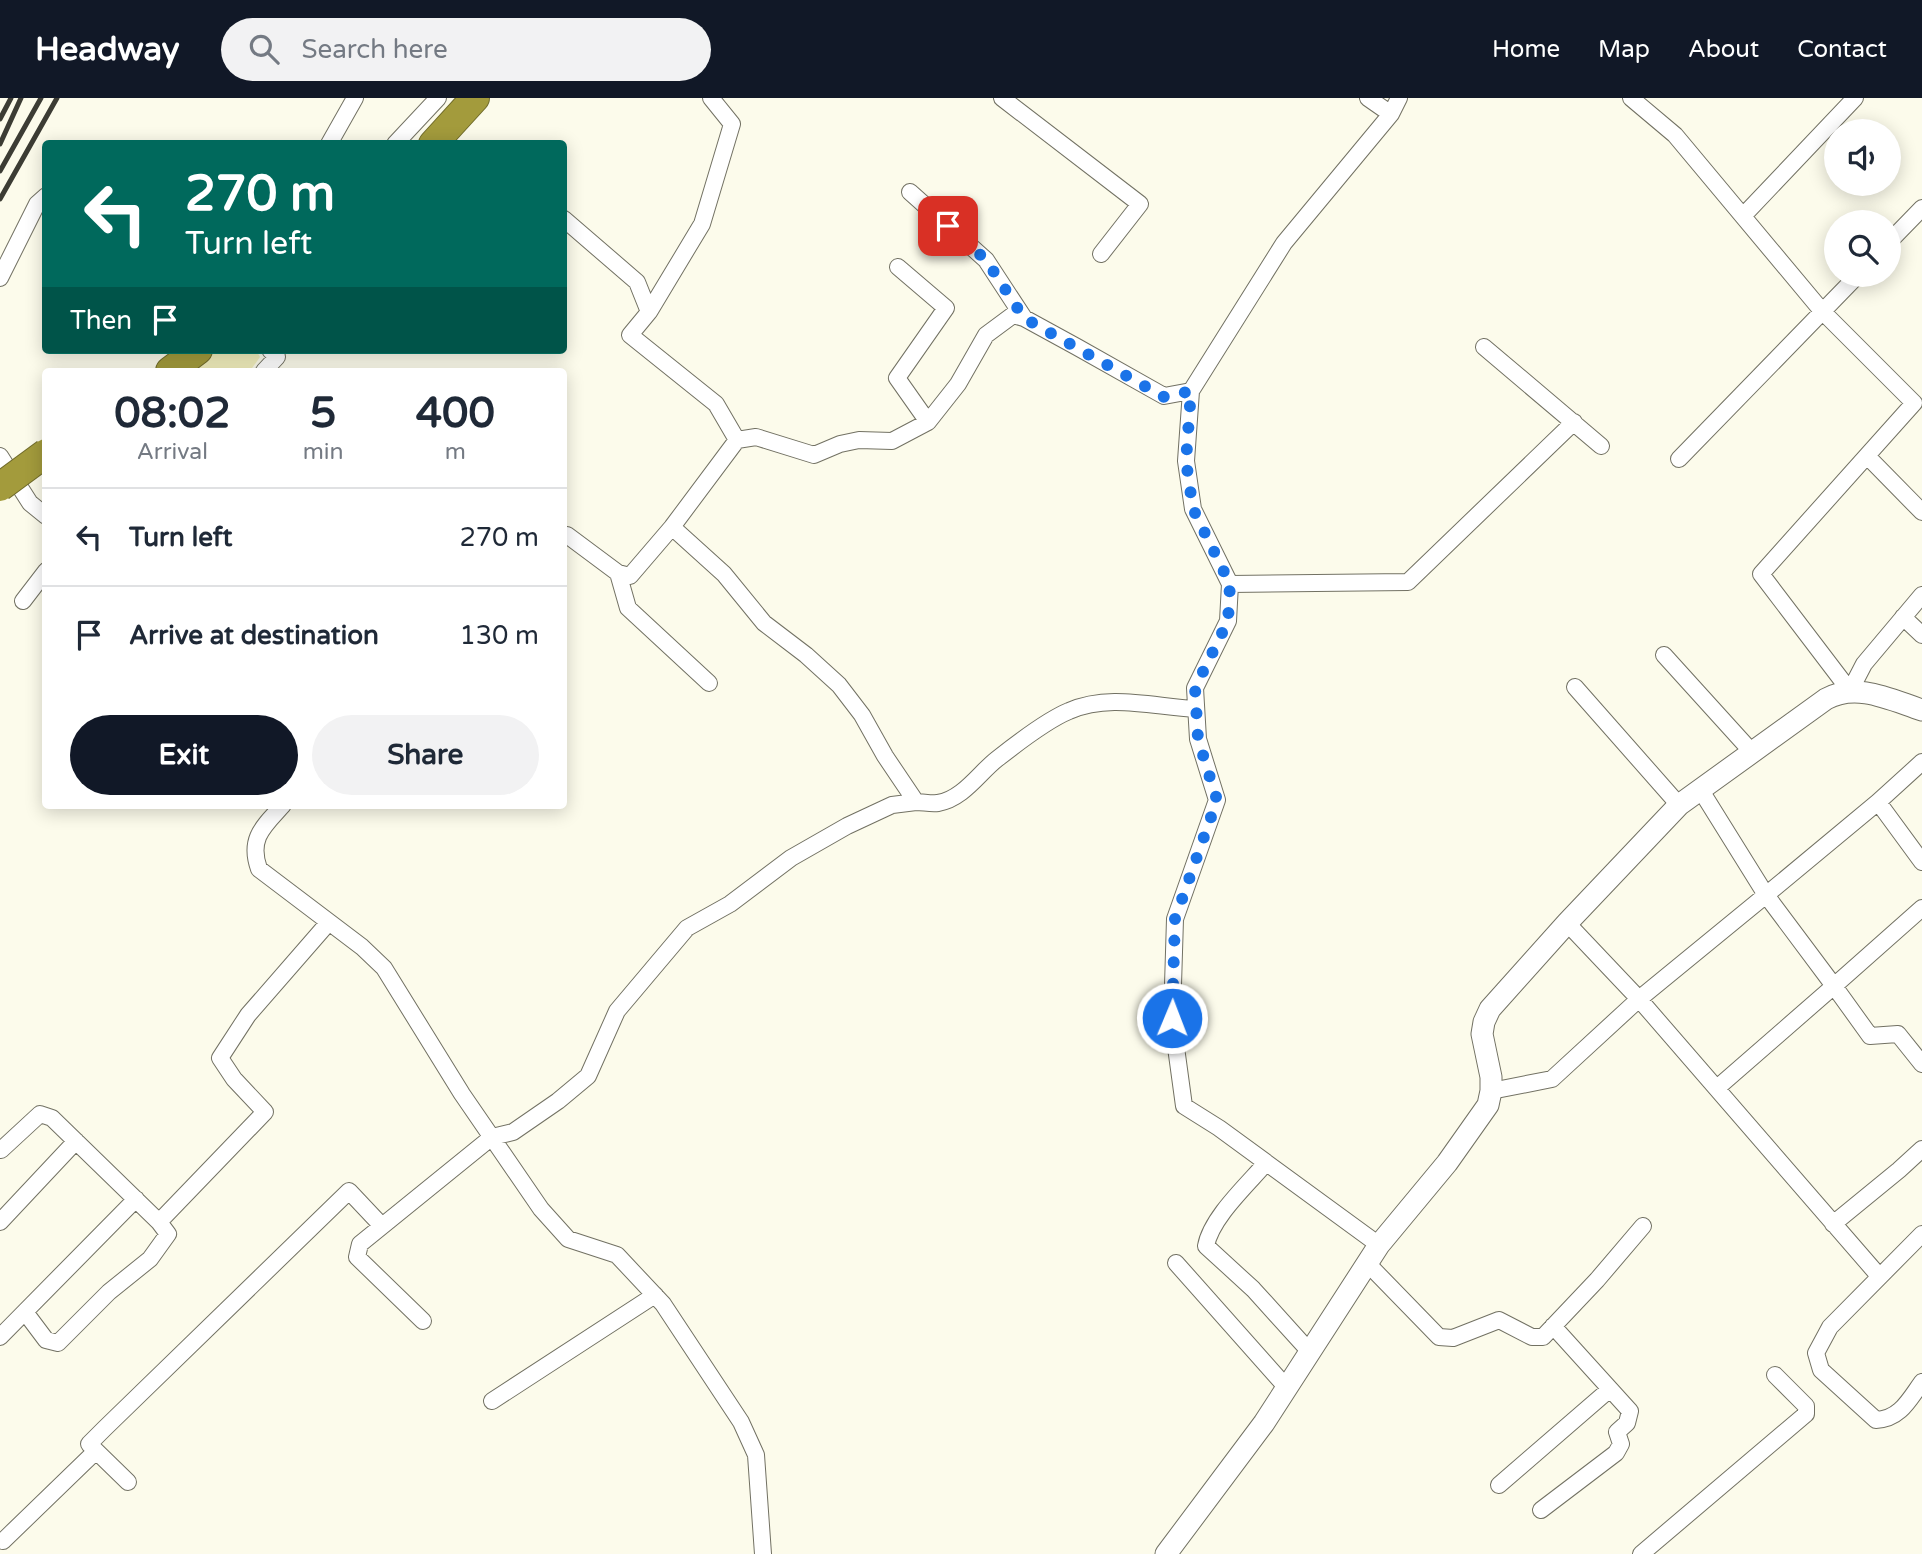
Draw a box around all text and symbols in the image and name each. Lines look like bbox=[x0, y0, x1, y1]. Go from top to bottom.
search box bbox=[221, 18, 711, 81]
text: Headway bbox=[35, 30, 179, 69]
icon: search bbox=[245, 30, 283, 68]
text: Search here bbox=[301, 34, 448, 65]
text: Home bbox=[1492, 35, 1560, 64]
text: Map bbox=[1598, 35, 1650, 64]
text: About bbox=[1688, 35, 1759, 64]
text: Contact bbox=[1797, 35, 1887, 64]
map controls bbox=[1824, 119, 1901, 287]
button: sound bbox=[1824, 119, 1901, 196]
text: 270 m bbox=[185, 165, 335, 224]
icon: left bbox=[70, 168, 161, 259]
pin bbox=[918, 196, 978, 256]
icon: arrive bbox=[929, 207, 967, 245]
button: search bbox=[1824, 210, 1901, 287]
text: Turn left bbox=[185, 225, 312, 263]
icon: arrive bbox=[146, 301, 184, 339]
text: Then bbox=[70, 305, 132, 336]
text: 08:02 bbox=[114, 388, 231, 439]
text: 5 bbox=[310, 388, 336, 439]
text: 400 bbox=[416, 388, 495, 439]
text: Arrival bbox=[137, 438, 208, 466]
text: min bbox=[303, 438, 344, 466]
text: m bbox=[445, 438, 466, 466]
icon: left bbox=[70, 518, 108, 556]
text: Turn left bbox=[129, 522, 232, 553]
text: 270 m bbox=[459, 522, 539, 553]
icon: arrive bbox=[70, 616, 108, 654]
text: Arrive at destination bbox=[129, 620, 379, 651]
text: 130 m bbox=[459, 620, 539, 651]
button: Exit bbox=[70, 715, 298, 795]
button: Share bbox=[312, 715, 539, 795]
position arrow bbox=[1135, 981, 1209, 1055]

